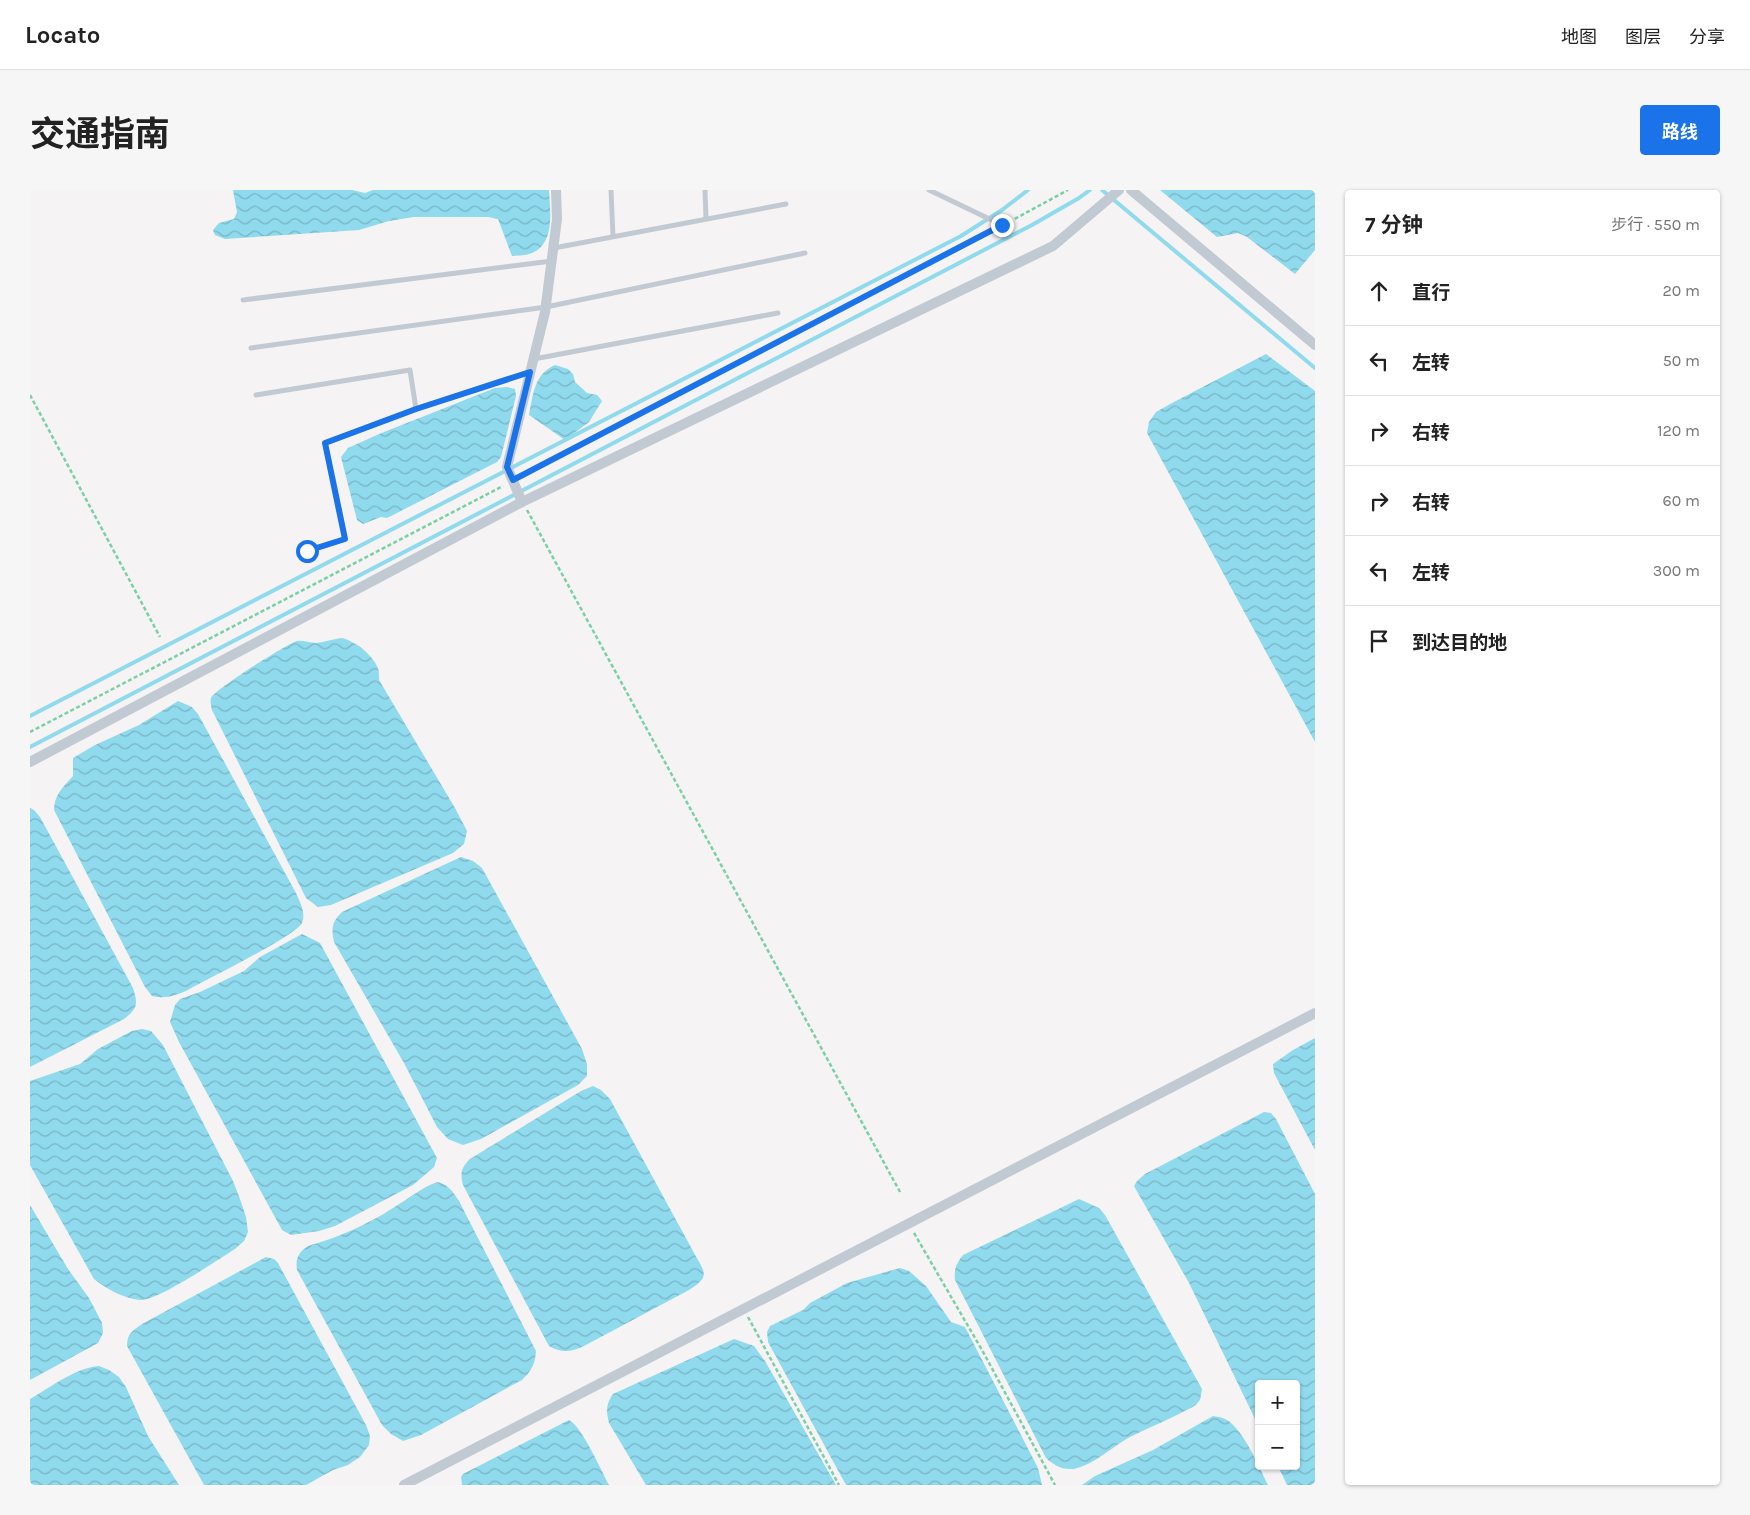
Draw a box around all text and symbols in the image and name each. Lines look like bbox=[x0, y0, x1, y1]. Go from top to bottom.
text: Locato bbox=[25, 21, 100, 49]
text: 地图 bbox=[1561, 26, 1597, 48]
text: 图层 bbox=[1625, 26, 1661, 48]
text: 分享 bbox=[1689, 26, 1725, 48]
button: 路线 bbox=[1640, 105, 1720, 155]
text: 交通指南 bbox=[30, 114, 170, 155]
text: 7 分钟 bbox=[1365, 213, 1423, 237]
route end bbox=[991, 214, 1014, 237]
text: 步行 · 550 m bbox=[1611, 215, 1700, 234]
icon: ahead bbox=[1365, 277, 1393, 305]
text: 20 m bbox=[1662, 281, 1700, 300]
text: 直行 bbox=[1412, 282, 1450, 304]
icon: left bbox=[1365, 347, 1393, 375]
text: 50 m bbox=[1663, 351, 1700, 370]
text: 左转 bbox=[1412, 352, 1450, 374]
icon: right bbox=[1365, 417, 1393, 445]
text: 120 m bbox=[1657, 421, 1700, 440]
text: 右转 bbox=[1412, 422, 1450, 444]
icon: right bbox=[1365, 487, 1393, 515]
text: 60 m bbox=[1663, 491, 1700, 510]
text: 右转 bbox=[1412, 492, 1450, 514]
route start bbox=[296, 540, 319, 563]
icon: left bbox=[1365, 557, 1393, 585]
text: 300 m bbox=[1653, 561, 1700, 580]
text: 左转 bbox=[1412, 562, 1450, 584]
icon: arrive bbox=[1365, 627, 1393, 655]
text: 到达目的地 bbox=[1412, 632, 1507, 654]
map controls bbox=[1255, 1380, 1300, 1470]
button: + bbox=[1255, 1380, 1300, 1425]
button: − bbox=[1255, 1425, 1300, 1470]

